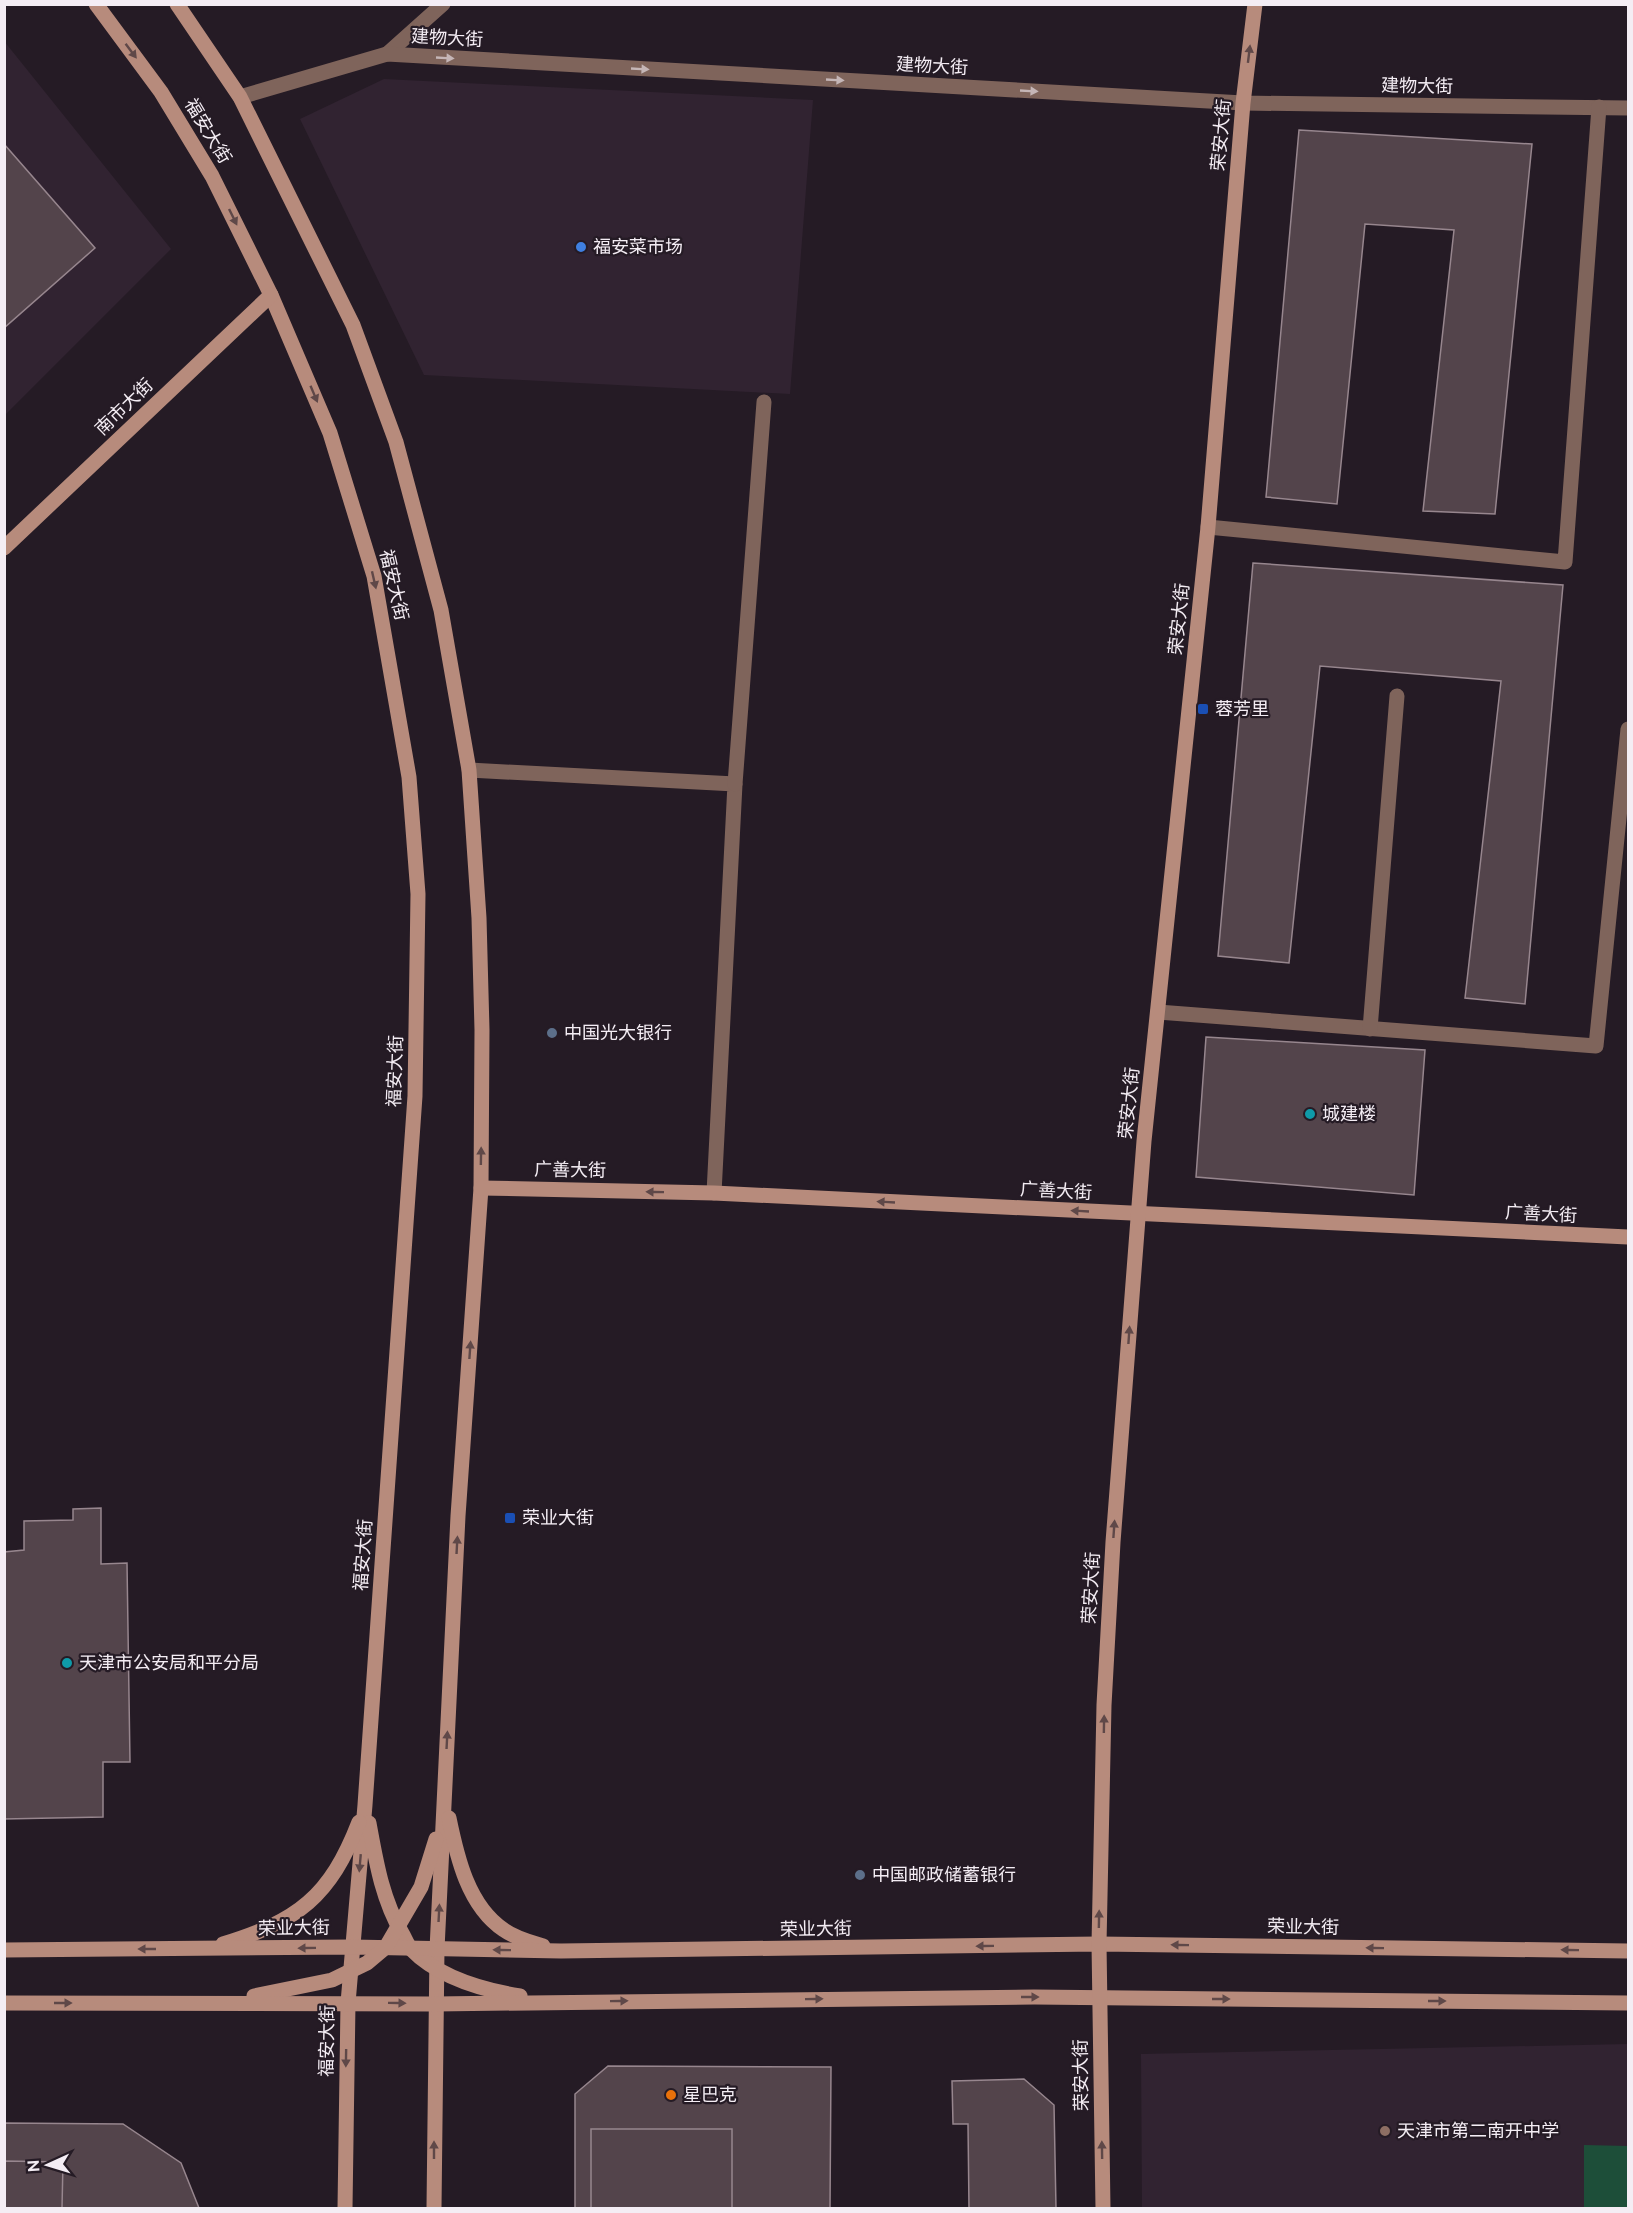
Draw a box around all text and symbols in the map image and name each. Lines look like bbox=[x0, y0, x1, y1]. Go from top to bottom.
street label: 建物大街 bbox=[411, 25, 484, 50]
one-way arrow bbox=[124, 44, 136, 59]
one-way arrow bbox=[1244, 44, 1254, 63]
one-way arrow bbox=[436, 53, 455, 62]
street label: 建物大街 bbox=[896, 53, 969, 78]
one-way arrow bbox=[630, 64, 649, 73]
street label: 建物大街 bbox=[1381, 74, 1453, 97]
one-way arrow bbox=[825, 75, 844, 84]
one-way arrow bbox=[1020, 86, 1039, 95]
street label: 福安大街 bbox=[181, 94, 236, 167]
street label: 荣安大街 bbox=[1207, 98, 1234, 172]
one-way arrow bbox=[228, 209, 237, 226]
place label: 福安菜市场 bbox=[593, 236, 683, 257]
marker: 福安菜市场 bbox=[574, 240, 588, 254]
street label: 南市大街 bbox=[90, 374, 157, 439]
one-way arrow bbox=[309, 386, 318, 403]
street label: 福安大街 bbox=[376, 547, 413, 622]
one-way arrow bbox=[370, 570, 380, 589]
street label: 荣安大街 bbox=[1164, 582, 1193, 656]
place label: 蓉芳里 bbox=[1215, 698, 1269, 719]
marker: 蓉芳里 bbox=[1196, 702, 1210, 716]
place label: 中国光大银行 bbox=[564, 1022, 672, 1043]
marker: 中国光大银行 bbox=[545, 1026, 559, 1040]
street label: 福安大街 bbox=[383, 1035, 406, 1107]
street label: 荣安大街 bbox=[1114, 1066, 1143, 1140]
place label: 城建楼 bbox=[1322, 1103, 1376, 1124]
marker: 城建楼 bbox=[1303, 1107, 1317, 1121]
one-way arrow bbox=[476, 1146, 486, 1165]
street label: 广善大街 bbox=[534, 1158, 606, 1181]
street label: 广善大街 bbox=[1020, 1178, 1093, 1203]
one-way arrow bbox=[646, 1187, 665, 1197]
one-way arrow bbox=[876, 1197, 895, 1206]
street label: 广善大街 bbox=[1505, 1201, 1578, 1226]
one-way arrow bbox=[1071, 1207, 1090, 1216]
one-way arrow bbox=[1125, 1325, 1134, 1344]
one-way arrow bbox=[465, 1341, 474, 1360]
place label: 荣业大街 bbox=[522, 1507, 594, 1528]
marker: 荣业大街 bbox=[503, 1511, 517, 1525]
street label: 福安大街 bbox=[350, 1518, 375, 1592]
one-way arrow bbox=[1109, 1520, 1119, 1539]
one-way arrow bbox=[453, 1535, 462, 1554]
street label: 荣安大街 bbox=[1078, 1551, 1103, 1624]
place label: 天津市公安局和平分局 bbox=[79, 1652, 259, 1673]
marker: 天津市公安局和平分局 bbox=[60, 1656, 74, 1670]
one-way arrow bbox=[1099, 1714, 1109, 1733]
one-way arrow bbox=[443, 1730, 452, 1749]
one-way arrow bbox=[355, 1854, 365, 1873]
place label: 中国邮政储蓄银行 bbox=[872, 1864, 1016, 1885]
marker: 中国邮政储蓄银行 bbox=[853, 1868, 867, 1882]
one-way arrow bbox=[434, 1904, 443, 1923]
one-way arrow bbox=[1095, 1909, 1104, 1928]
street label: 荣业大街 bbox=[1267, 1915, 1339, 1938]
street label: 荣业大街 bbox=[258, 1916, 330, 1939]
street label: 荣业大街 bbox=[780, 1917, 852, 1940]
one-way arrow bbox=[1171, 1940, 1190, 1950]
one-way arrow bbox=[976, 1941, 995, 1951]
one-way arrow bbox=[298, 1943, 317, 1952]
one-way arrow bbox=[1366, 1943, 1385, 1952]
one-way arrow bbox=[137, 1944, 156, 1954]
one-way arrow bbox=[493, 1945, 512, 1955]
one-way arrow bbox=[1561, 1946, 1580, 1955]
one-way arrow bbox=[1021, 1992, 1040, 2002]
one-way arrow bbox=[805, 1994, 824, 2004]
one-way arrow bbox=[1211, 1994, 1230, 2004]
one-way arrow bbox=[610, 1996, 629, 2006]
one-way arrow bbox=[1427, 1996, 1446, 2006]
one-way arrow bbox=[53, 1998, 72, 2008]
one-way arrow bbox=[387, 1999, 406, 2008]
street label: 福安大街 bbox=[315, 2005, 338, 2077]
street label: 荣安大街 bbox=[1069, 2039, 1092, 2111]
one-way arrow bbox=[342, 2048, 351, 2067]
place label: 星巴克 bbox=[683, 2084, 737, 2105]
marker: 星巴克 bbox=[664, 2088, 678, 2102]
place label: 天津市第二南开中学 bbox=[1397, 2120, 1559, 2141]
marker: 天津市第二南开中学 bbox=[1378, 2124, 1392, 2138]
north arrow bbox=[18, 2135, 78, 2195]
one-way arrow bbox=[430, 2141, 439, 2160]
one-way arrow bbox=[1097, 2141, 1107, 2160]
text: N bbox=[24, 2159, 43, 2173]

